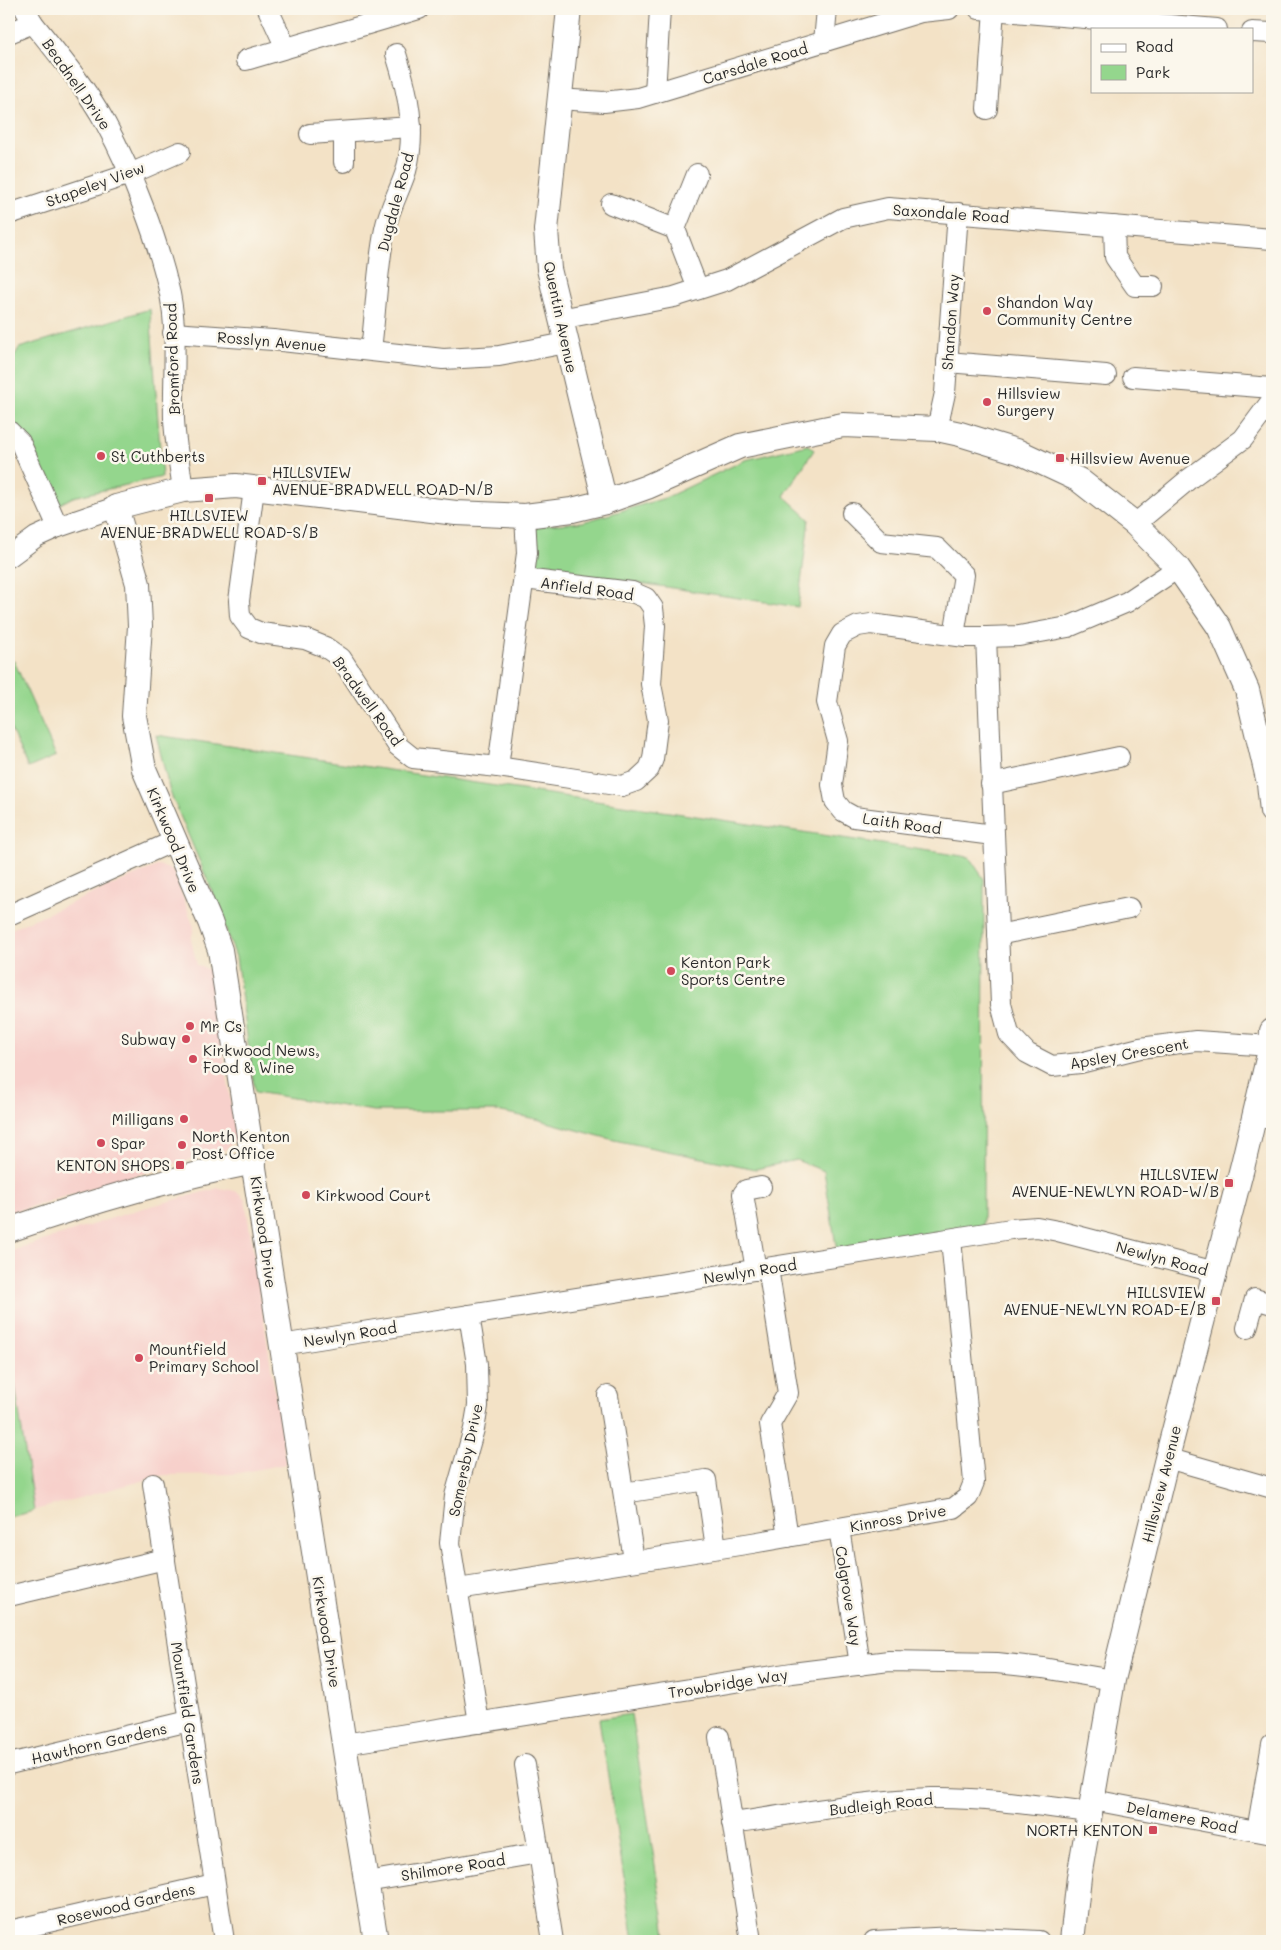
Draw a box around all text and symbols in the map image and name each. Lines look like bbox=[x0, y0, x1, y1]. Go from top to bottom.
legend bbox=[1091, 28, 1254, 92]
street label: Beadnell Drive bbox=[38, 34, 116, 134]
text: Road bbox=[1136, 36, 1173, 56]
street label: Carsdale Road bbox=[700, 38, 810, 88]
text: Park bbox=[1136, 62, 1170, 82]
street label: Dugdale Road bbox=[372, 150, 418, 254]
street label: Stapeley View bbox=[43, 157, 147, 211]
street label: Saxondale Road bbox=[892, 199, 1010, 227]
street label: Quentin Avenue bbox=[539, 259, 583, 375]
street label: Shandon Way bbox=[937, 273, 963, 371]
place label: Shandon Way Community Centre bbox=[997, 292, 1133, 329]
street label: Bromford Road bbox=[160, 303, 184, 415]
marker: Shandon Way Community Centre bbox=[981, 305, 993, 317]
street label: Rosslyn Avenue bbox=[216, 326, 328, 356]
place label: Hillsview Surgery bbox=[997, 383, 1061, 420]
marker: Hillsview Surgery bbox=[981, 396, 993, 408]
place label: St Cuthberts bbox=[111, 446, 205, 466]
place label: Hillsview Avenue bbox=[1070, 448, 1190, 468]
marker: St Cuthberts bbox=[95, 450, 107, 462]
marker: Hillsview Avenue bbox=[1054, 452, 1066, 464]
place label: HILLSVIEW AVENUE-BRADWELL ROAD-N/B bbox=[272, 462, 493, 499]
marker: HILLSVIEW AVENUE-BRADWELL ROAD-N/B bbox=[256, 475, 268, 487]
marker: HILLSVIEW AVENUE-BRADWELL ROAD-S/B bbox=[203, 492, 215, 504]
place label: HILLSVIEW AVENUE-BRADWELL ROAD-S/B bbox=[100, 505, 318, 542]
street label: Anfield Road bbox=[539, 572, 635, 604]
street label: Bradwell Road bbox=[329, 652, 407, 750]
street label: Kirkwood Drive bbox=[143, 784, 205, 896]
street label: Laith Road bbox=[861, 808, 943, 838]
place label: Kenton Park Sports Centre bbox=[681, 952, 786, 989]
marker: Kenton Park Sports Centre bbox=[665, 965, 677, 977]
place label: Mr Cs bbox=[200, 1016, 242, 1036]
marker: Mr Cs bbox=[184, 1020, 196, 1032]
place label: Subway bbox=[121, 1029, 176, 1049]
marker: Subway bbox=[180, 1033, 192, 1045]
street label: Apsley Crescent bbox=[1068, 1033, 1190, 1073]
place label: Kirkwood News, Food & Wine bbox=[203, 1040, 320, 1077]
marker: Kirkwood News, Food & Wine bbox=[187, 1053, 199, 1065]
place label: Milligans bbox=[112, 1109, 174, 1129]
marker: Milligans bbox=[178, 1113, 190, 1125]
place label: North Kenton Post Office bbox=[192, 1126, 290, 1163]
place label: Spar bbox=[111, 1133, 146, 1153]
marker: Spar bbox=[95, 1137, 107, 1149]
marker: North Kenton Post Office bbox=[176, 1139, 188, 1151]
place label: KENTON SHOPS bbox=[56, 1155, 170, 1175]
marker: KENTON SHOPS bbox=[174, 1159, 186, 1171]
place label: HILLSVIEW AVENUE-NEWLYN ROAD-W/B bbox=[1011, 1164, 1219, 1201]
street label: Kirkwood Drive bbox=[246, 1175, 282, 1289]
marker: HILLSVIEW AVENUE-NEWLYN ROAD-W/B bbox=[1223, 1177, 1235, 1189]
place label: Kirkwood Court bbox=[316, 1185, 431, 1205]
marker: Kirkwood Court bbox=[300, 1189, 312, 1201]
street label: Newlyn Road bbox=[1114, 1236, 1210, 1280]
street label: Newlyn Road bbox=[702, 1254, 798, 1288]
place label: HILLSVIEW AVENUE-NEWLYN ROAD-E/B bbox=[1003, 1282, 1206, 1319]
marker: HILLSVIEW AVENUE-NEWLYN ROAD-E/B bbox=[1210, 1295, 1222, 1307]
street label: Newlyn Road bbox=[302, 1317, 398, 1351]
place label: Mountfield Primary School bbox=[149, 1339, 259, 1376]
marker: Mountfield Primary School bbox=[133, 1352, 145, 1364]
street label: Somersby Drive bbox=[443, 1402, 487, 1518]
street label: Hillsview Avenue bbox=[1137, 1423, 1185, 1545]
street label: Kinross Drive bbox=[848, 1500, 948, 1536]
street label: Colgrove Way bbox=[831, 1545, 867, 1648]
street label: Kirkwood Drive bbox=[308, 1575, 346, 1689]
street label: Mountfield Gardens bbox=[167, 1640, 209, 1786]
street label: Trowbridge Way bbox=[667, 1664, 789, 1702]
street label: Hawthorn Gardens bbox=[29, 1718, 169, 1768]
street label: Budleigh Road bbox=[828, 1789, 934, 1819]
street label: Delamere Road bbox=[1125, 1796, 1239, 1838]
place label: NORTH KENTON bbox=[1027, 1820, 1143, 1840]
marker: NORTH KENTON bbox=[1147, 1824, 1159, 1836]
street label: Shilmore Road bbox=[400, 1849, 506, 1885]
street label: Rosewood Gardens bbox=[55, 1878, 197, 1930]

